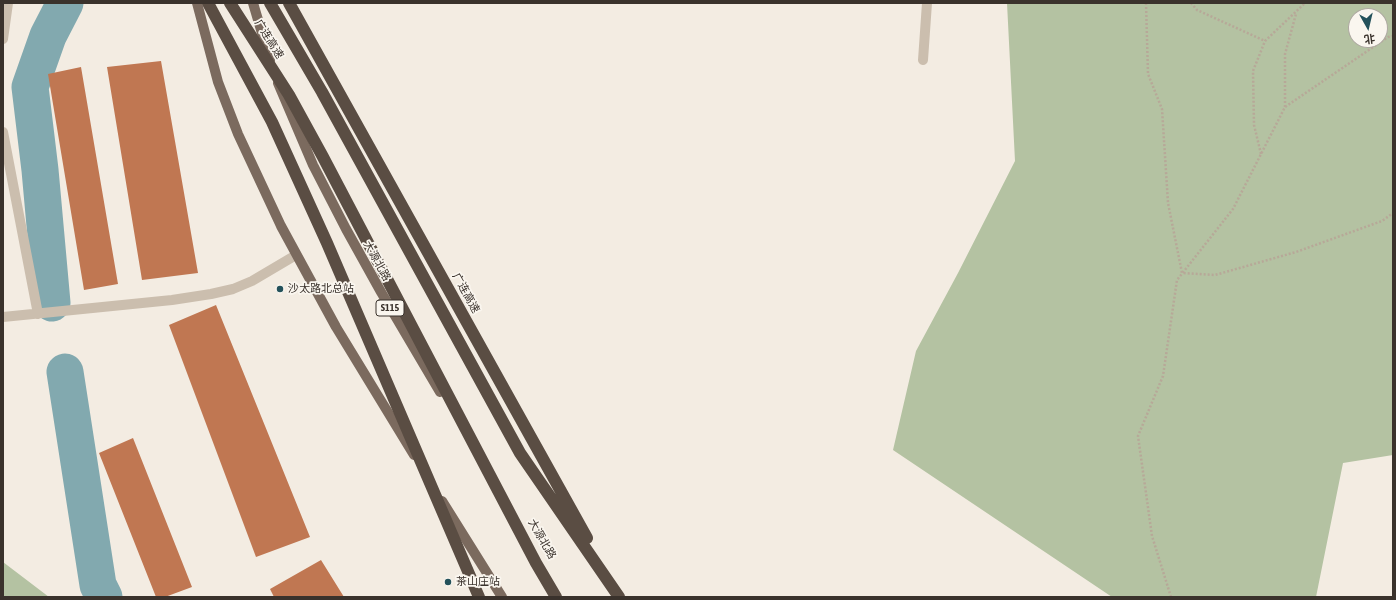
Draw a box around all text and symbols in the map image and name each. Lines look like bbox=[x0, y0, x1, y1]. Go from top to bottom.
north arrow bbox=[1348, 8, 1388, 48]
street label: 广连高速 bbox=[252, 17, 286, 61]
text: 北 bbox=[1363, 32, 1376, 46]
street label: 大源北路 bbox=[361, 239, 393, 283]
street label: 广连高速 bbox=[450, 271, 482, 315]
place label: 沙太路北总站 bbox=[288, 282, 354, 296]
marker: 沙太路北总站 bbox=[275, 284, 285, 294]
road number: S115 bbox=[376, 300, 404, 316]
street label: 大源北路 bbox=[525, 517, 559, 561]
place label: 茶山庄站 bbox=[456, 575, 500, 589]
marker: 茶山庄站 bbox=[443, 577, 453, 587]

